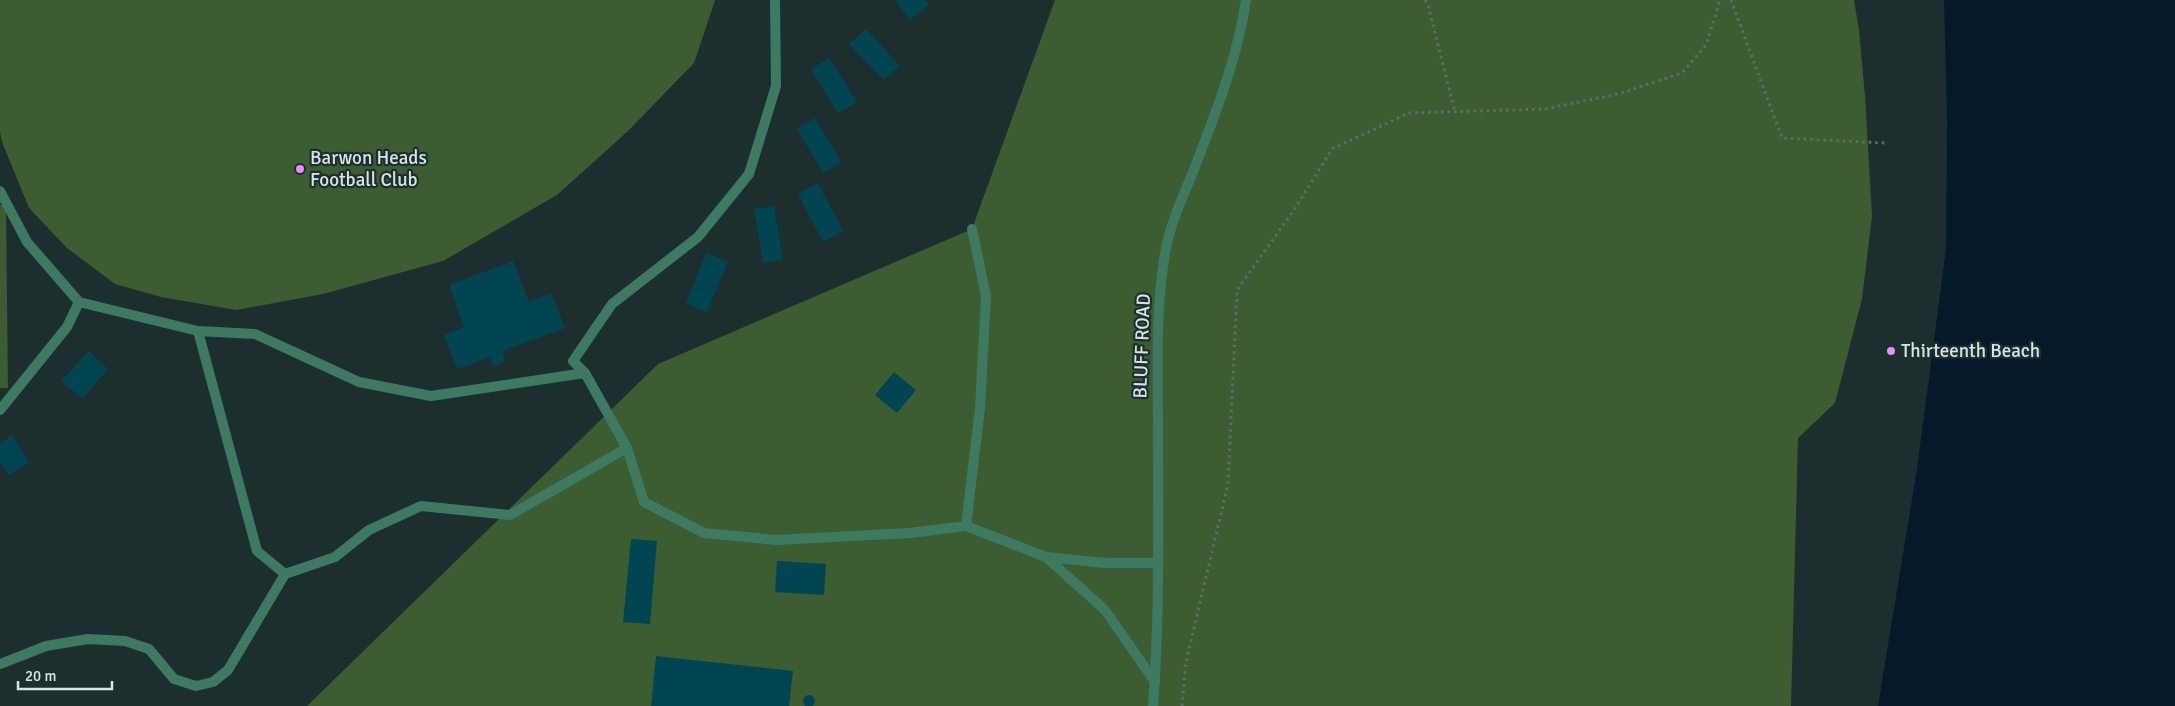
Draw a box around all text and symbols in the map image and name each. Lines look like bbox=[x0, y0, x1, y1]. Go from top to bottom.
place label: Barwon Heads Football Club bbox=[310, 146, 427, 192]
marker: Barwon Heads Football Club bbox=[294, 163, 306, 175]
street label: BLUFF ROAD bbox=[1128, 293, 1156, 399]
place label: Thirteenth Beach bbox=[1901, 339, 2040, 363]
marker: Thirteenth Beach bbox=[1885, 345, 1897, 357]
scale bar bbox=[18, 658, 111, 690]
text: 20 m bbox=[25, 667, 56, 685]

